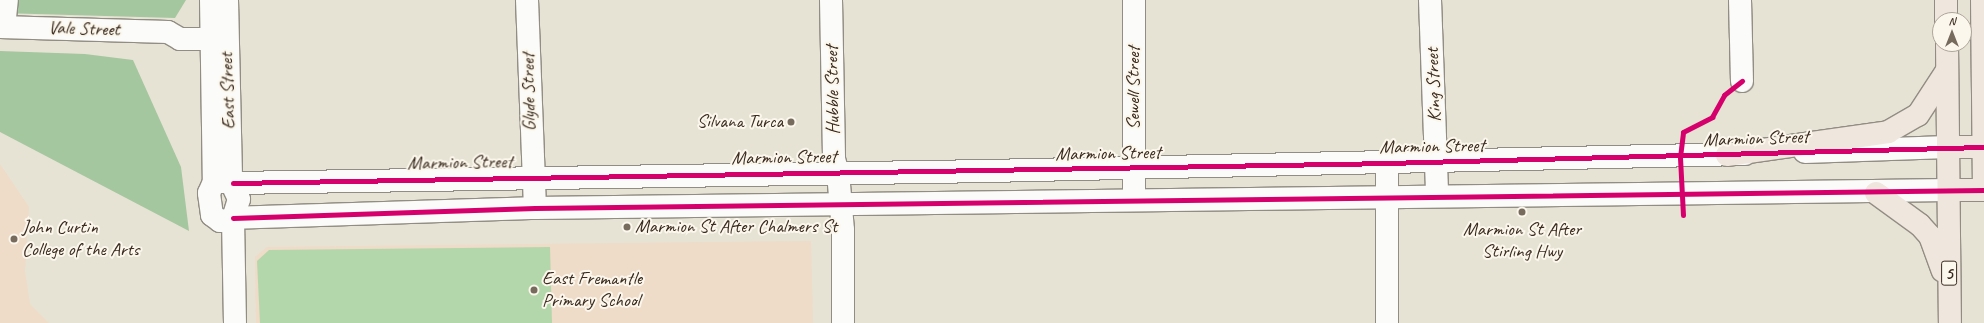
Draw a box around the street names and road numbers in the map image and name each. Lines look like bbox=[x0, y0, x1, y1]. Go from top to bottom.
street label: Vale Street bbox=[48, 16, 120, 42]
street label: Hubble Street bbox=[821, 45, 845, 135]
street label: Sewell Street bbox=[1123, 46, 1145, 130]
street label: King Street bbox=[1421, 47, 1447, 123]
street label: East Street bbox=[215, 52, 241, 130]
street label: Glyde Street bbox=[517, 52, 541, 132]
street label: Marmion Street bbox=[1703, 126, 1809, 152]
street label: Marmion Street bbox=[1379, 135, 1485, 159]
street label: Marmion Street bbox=[1055, 142, 1161, 166]
street label: Marmion Street bbox=[731, 146, 837, 170]
street label: Marmion Street bbox=[407, 151, 513, 175]
road number: 5 bbox=[1941, 257, 1957, 289]

